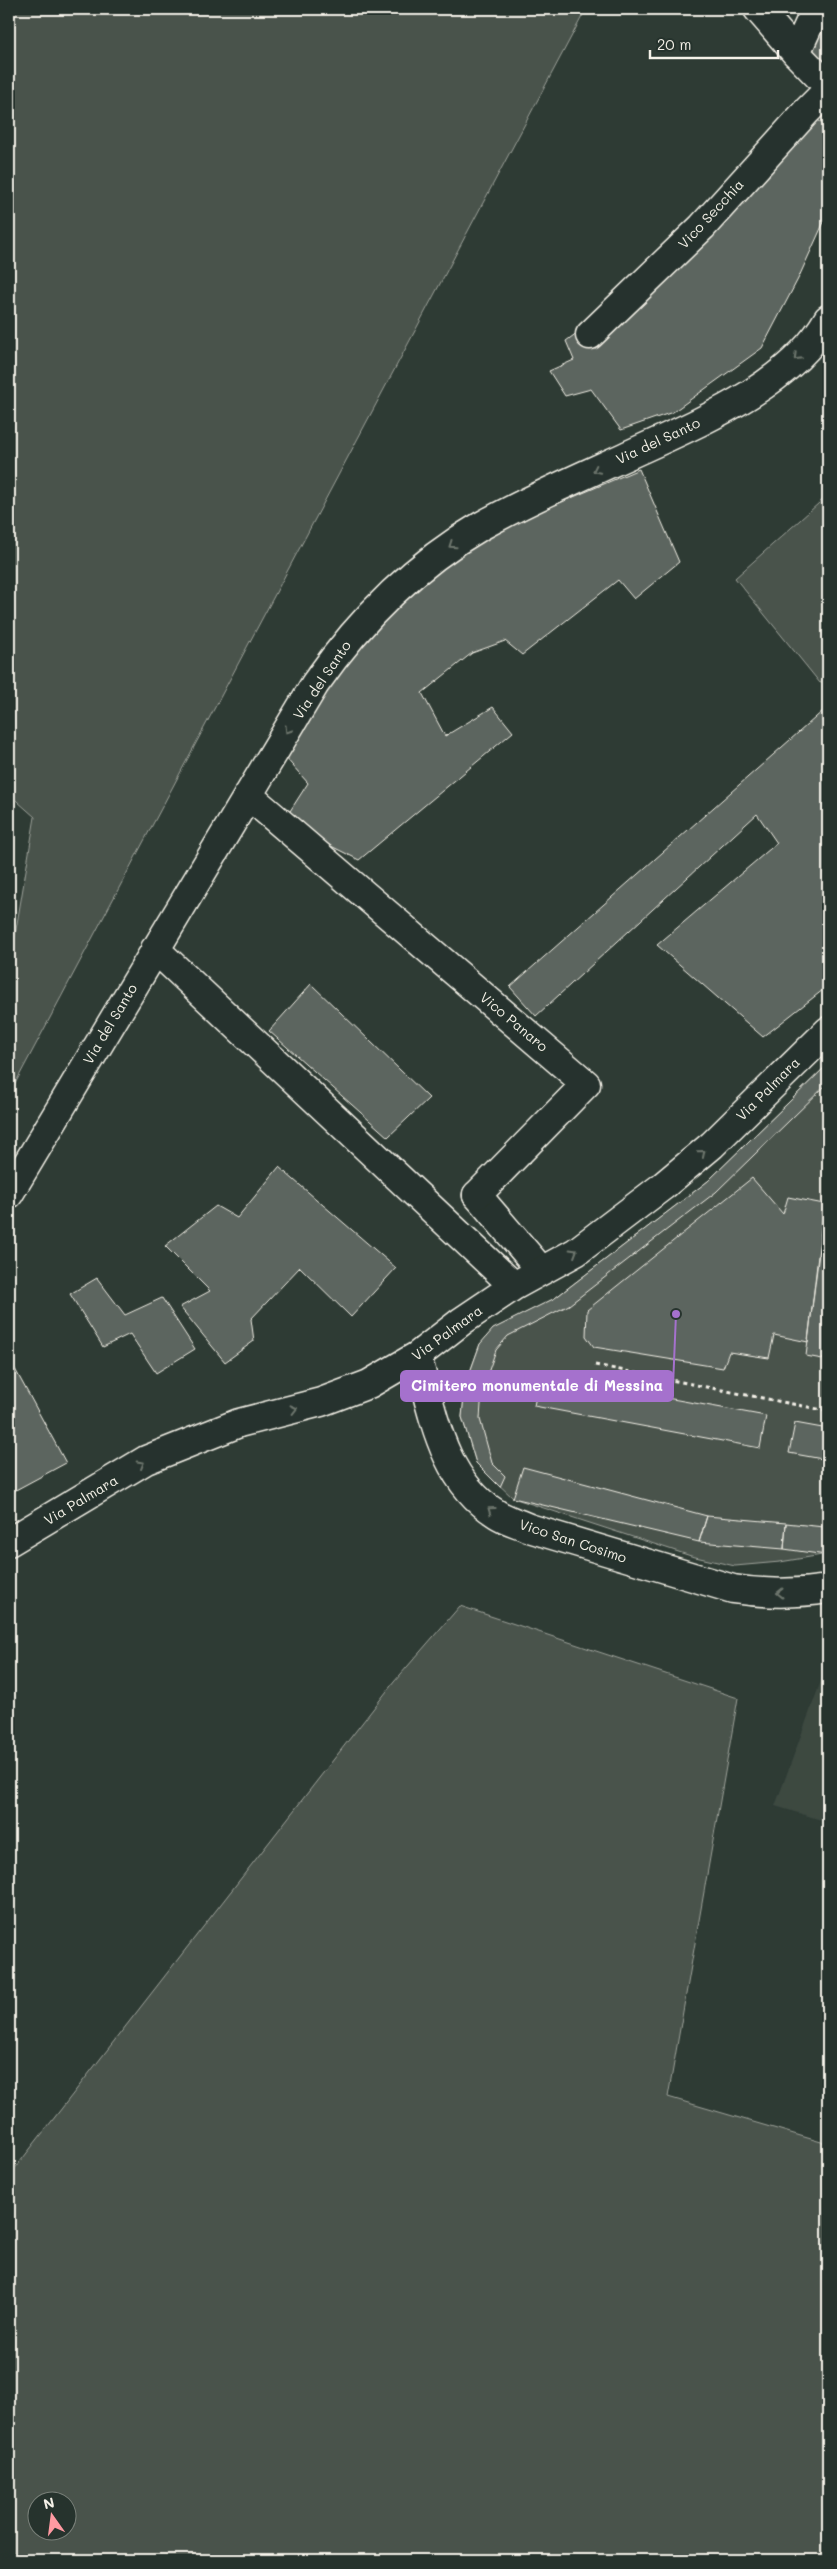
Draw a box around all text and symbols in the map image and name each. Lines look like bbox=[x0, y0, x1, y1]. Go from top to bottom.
scale bar bbox=[650, 28, 777, 60]
text: 20 m bbox=[657, 34, 691, 54]
street label: Vico Secchia bbox=[674, 175, 748, 252]
one-way arrow bbox=[794, 351, 803, 360]
street label: Via del Santo bbox=[613, 413, 703, 468]
one-way arrow bbox=[592, 464, 601, 474]
one-way arrow bbox=[448, 539, 458, 548]
street label: Via del Santo bbox=[288, 637, 355, 723]
one-way arrow bbox=[284, 725, 294, 734]
street label: Via del Santo bbox=[78, 980, 141, 1068]
street label: Vico Panaro bbox=[476, 988, 552, 1056]
street label: Via Palmara bbox=[732, 1053, 804, 1125]
one-way arrow bbox=[697, 1150, 706, 1159]
one-way arrow bbox=[568, 1249, 577, 1259]
street label: Via Palmara bbox=[408, 1301, 486, 1365]
callout: Cimitero monumentale di Messina bbox=[401, 1371, 673, 1401]
text: Cimitero monumentale di Messina bbox=[411, 1375, 663, 1395]
one-way arrow bbox=[289, 1404, 298, 1415]
one-way arrow bbox=[136, 1460, 145, 1470]
street label: Via Palmara bbox=[40, 1470, 121, 1529]
one-way arrow bbox=[488, 1507, 497, 1515]
street label: Vico San Cosimo bbox=[517, 1514, 629, 1567]
one-way arrow bbox=[776, 1588, 784, 1598]
north arrow bbox=[28, 2492, 78, 2542]
text: N bbox=[41, 2492, 56, 2513]

